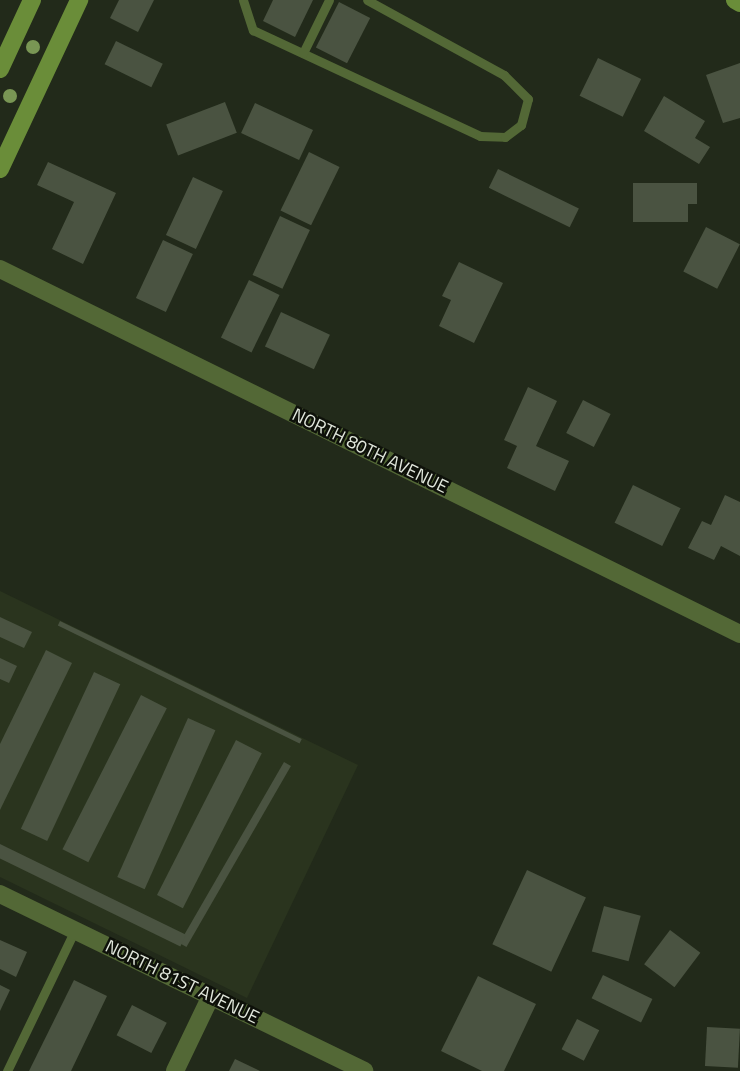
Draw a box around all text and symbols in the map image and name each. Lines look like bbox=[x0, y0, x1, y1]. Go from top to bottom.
street label: NORTH 80TH AVENUE bbox=[289, 404, 451, 498]
street label: NORTH 81ST AVENUE bbox=[102, 935, 262, 1029]

